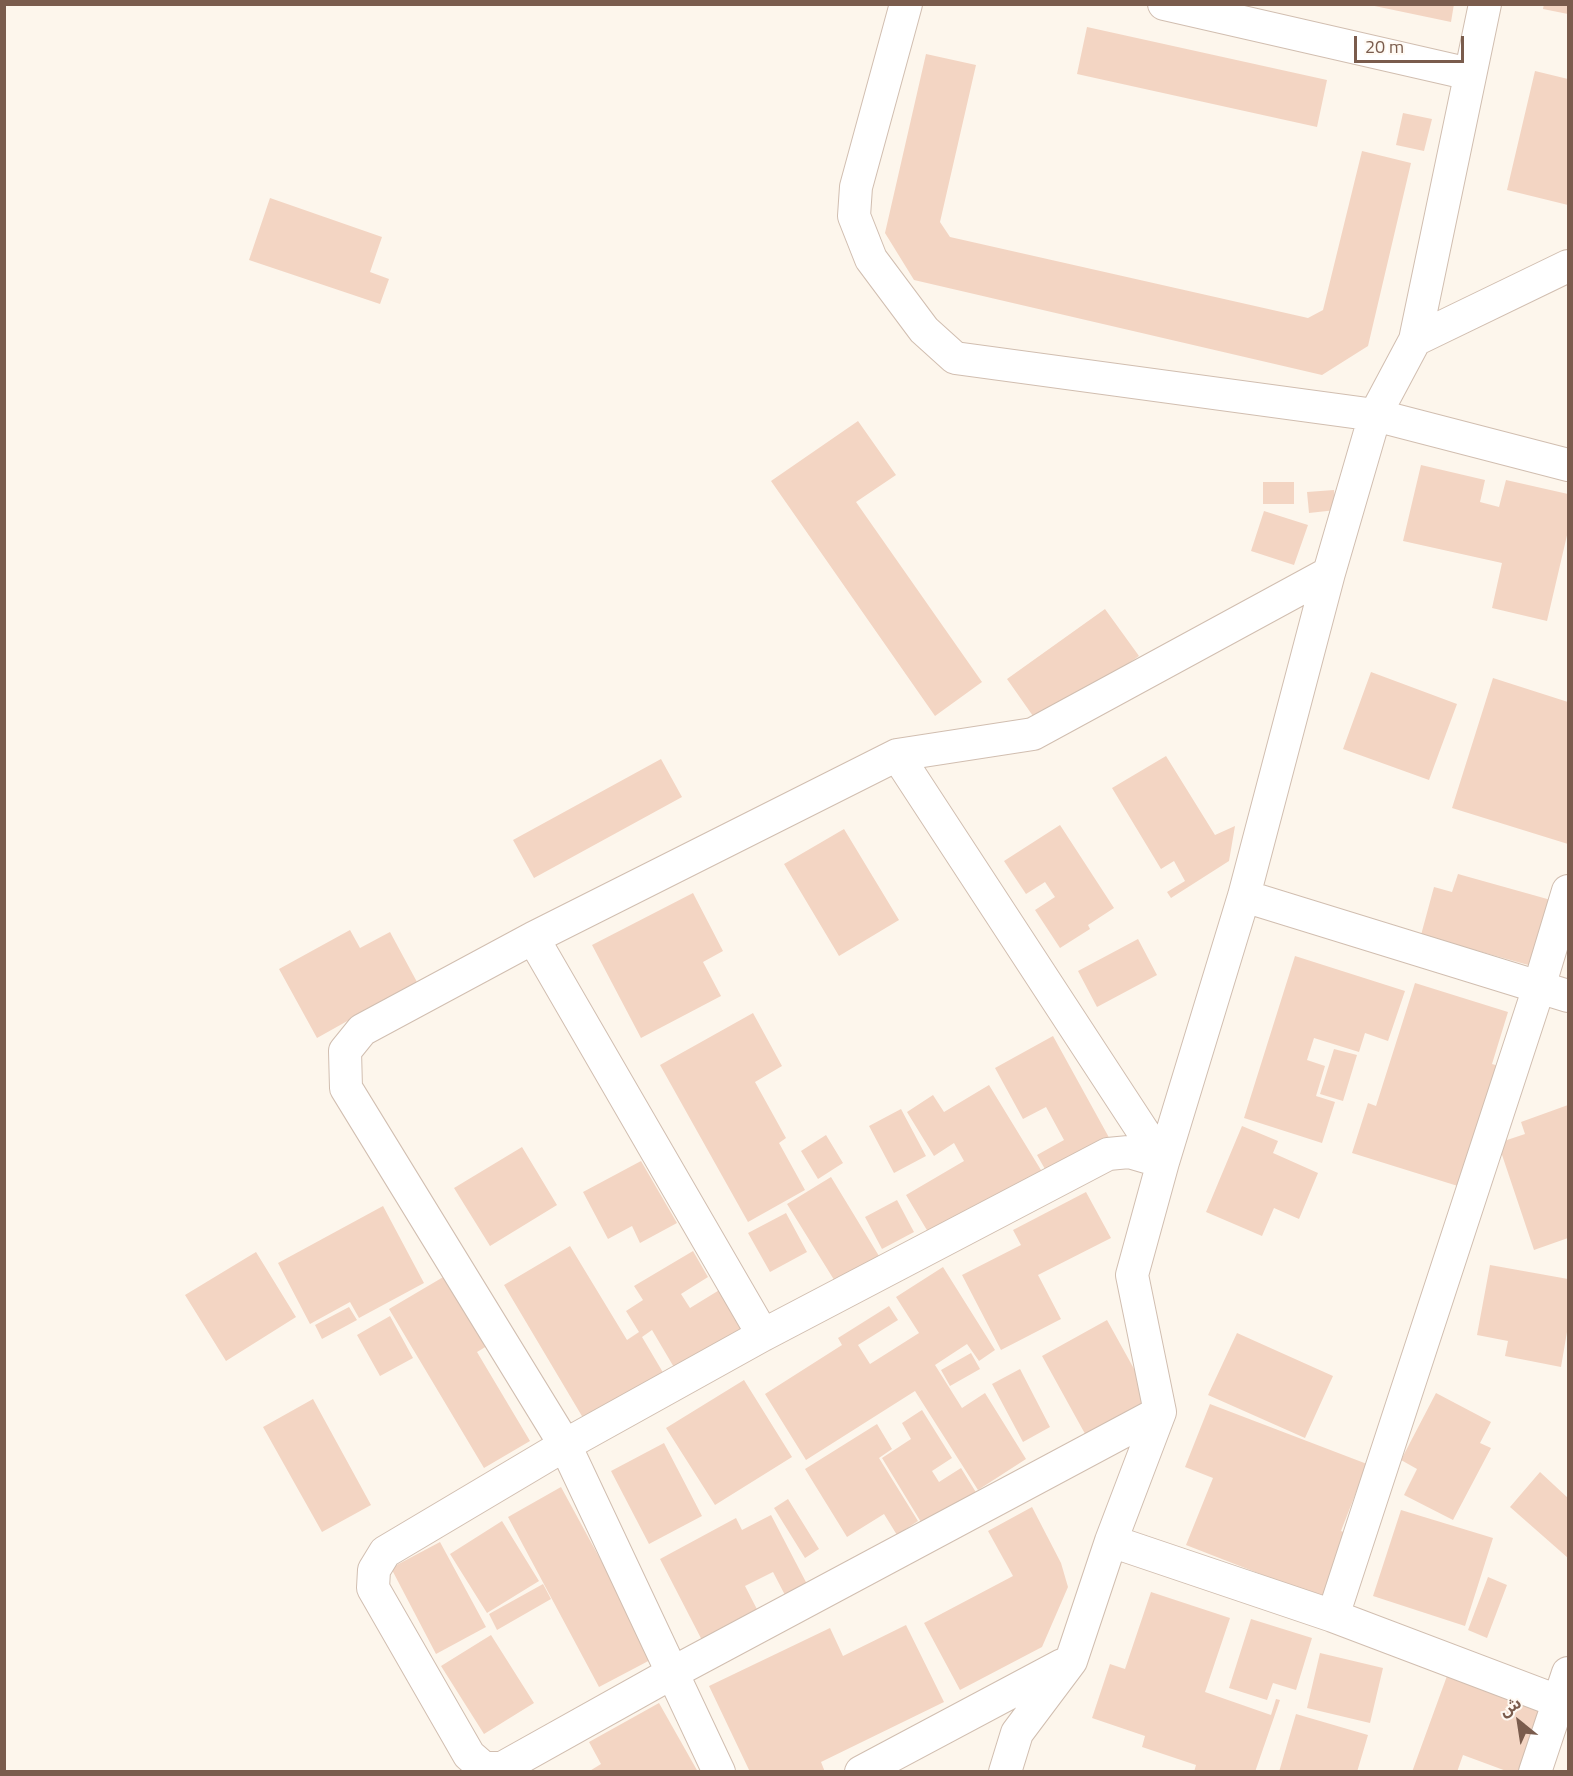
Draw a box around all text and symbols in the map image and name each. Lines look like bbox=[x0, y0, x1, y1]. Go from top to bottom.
scale bar bbox=[1357, 24, 1466, 62]
text: 20 m bbox=[1365, 33, 1404, 60]
text: ش bbox=[1495, 1691, 1525, 1722]
north arrow bbox=[1489, 1692, 1549, 1752]

